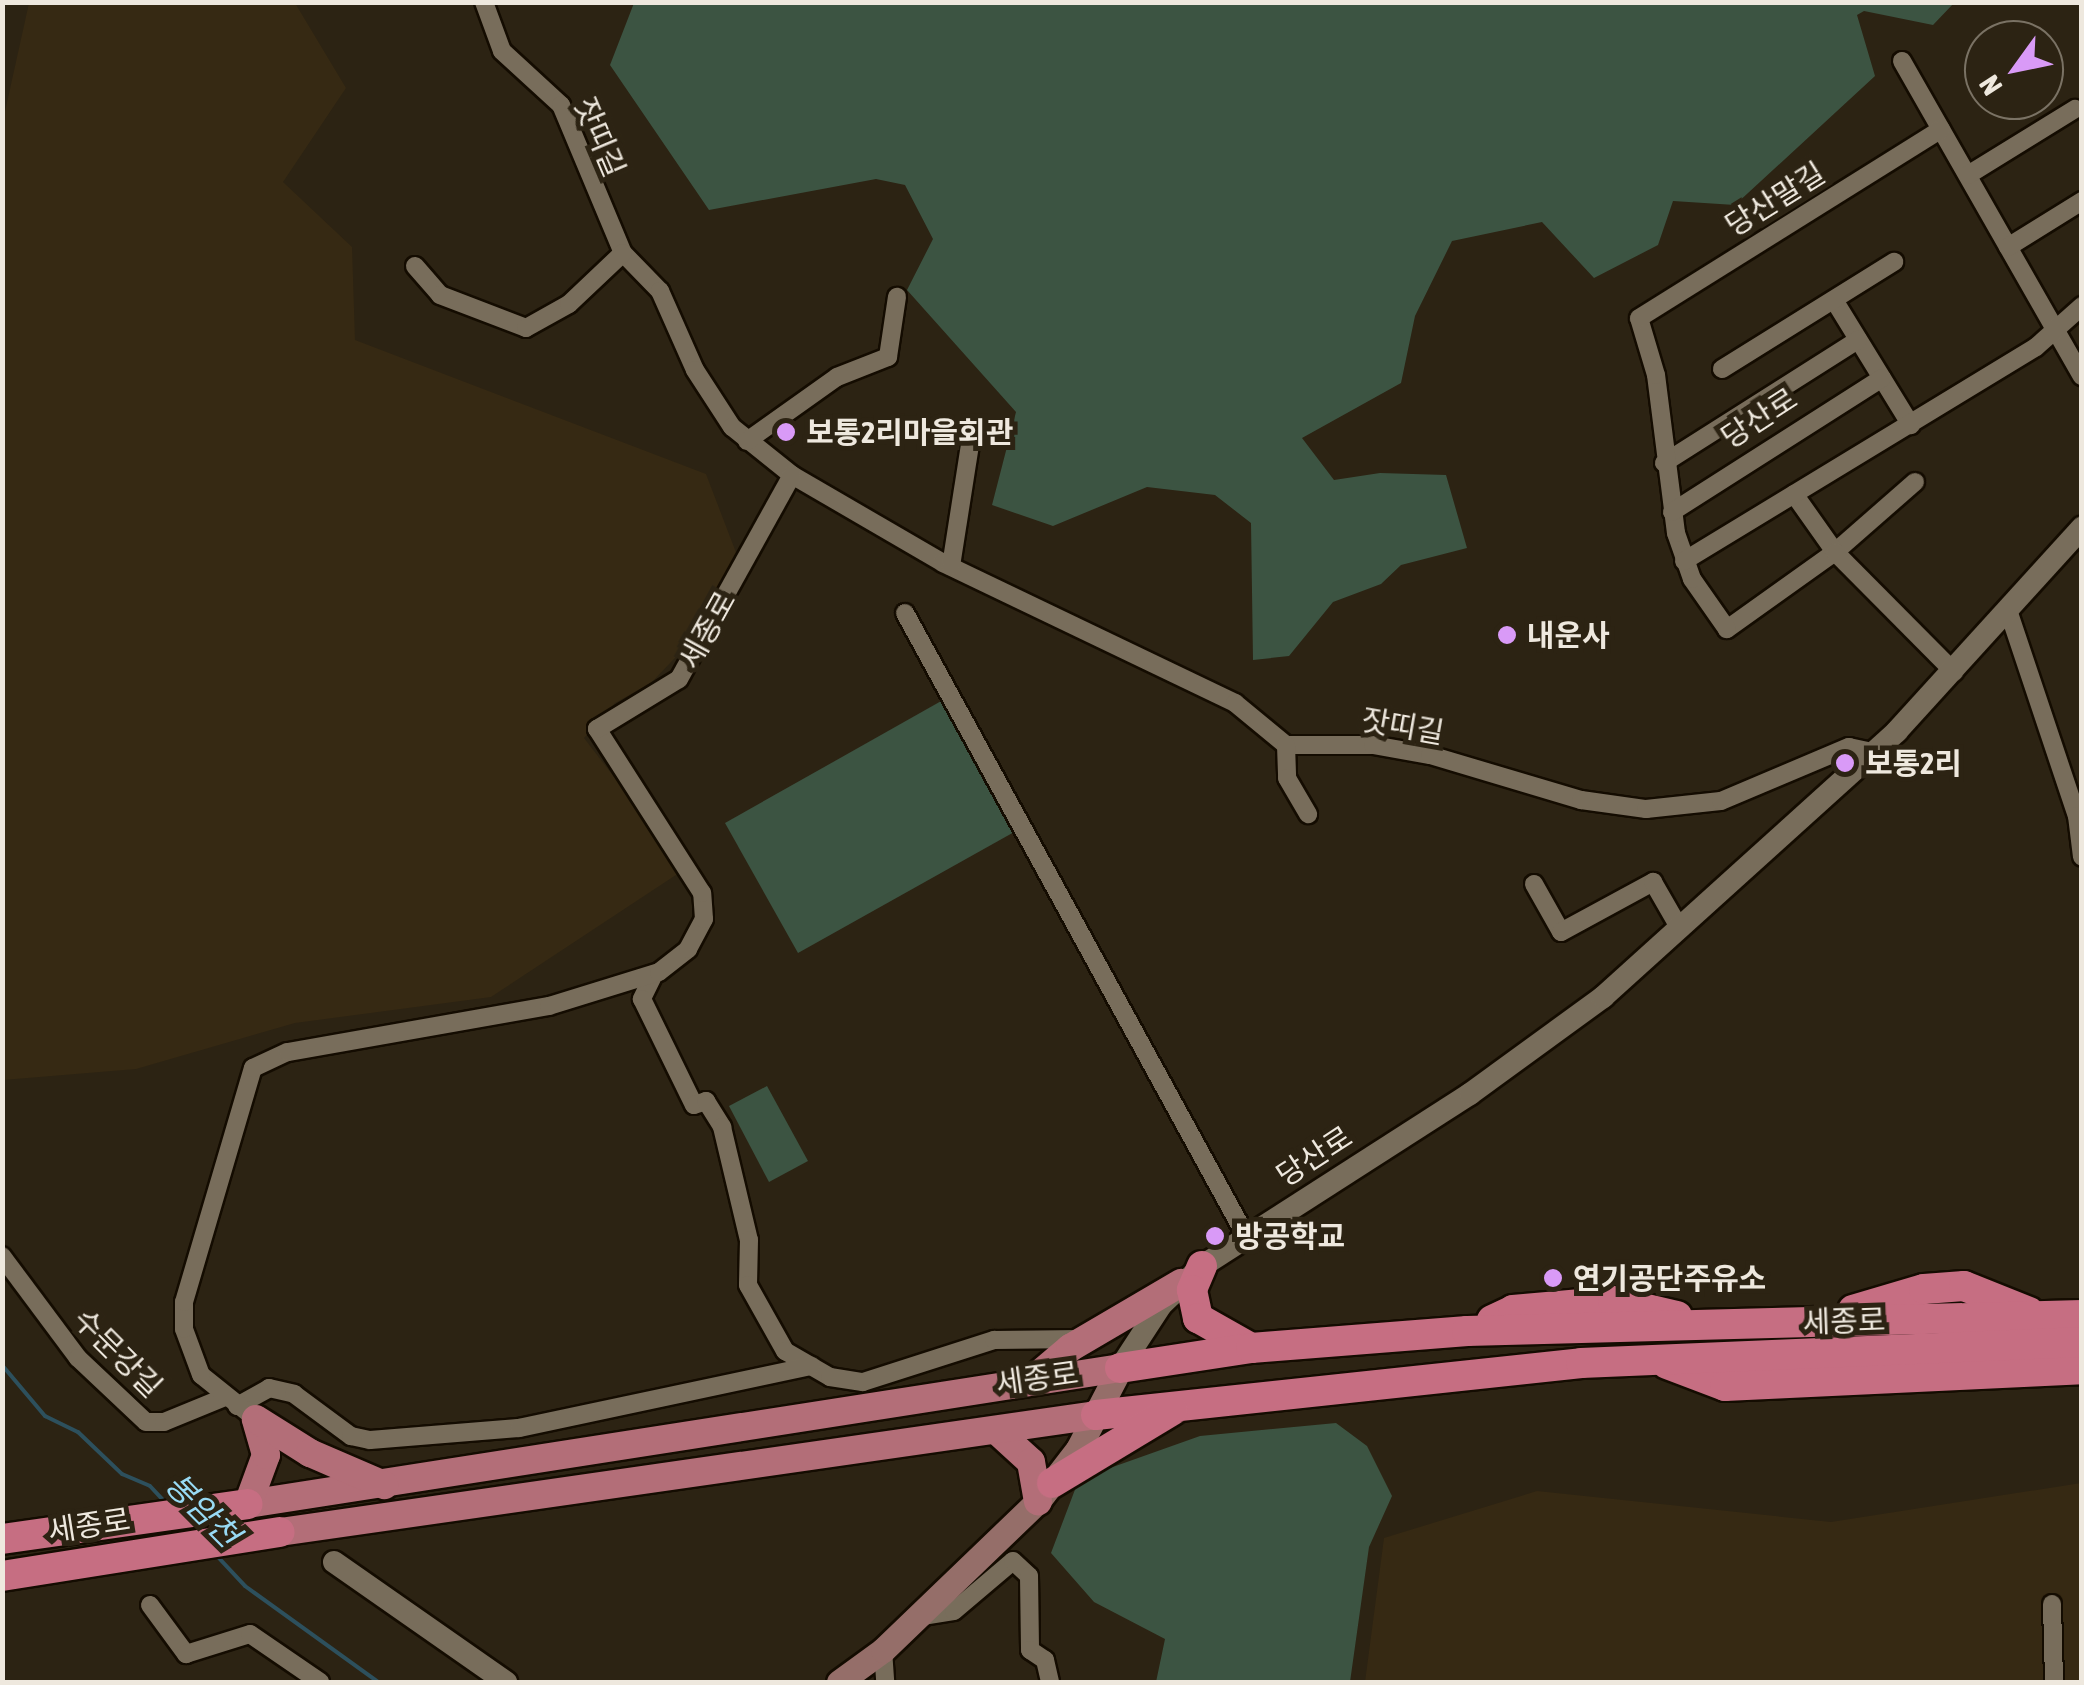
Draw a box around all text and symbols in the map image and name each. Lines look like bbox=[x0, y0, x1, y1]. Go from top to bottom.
north arrow bbox=[1964, 20, 2064, 120]
text: N bbox=[1973, 70, 2008, 101]
street label: 잣띠길 bbox=[567, 92, 633, 182]
street label: 당산말길 bbox=[1719, 154, 1831, 244]
street label: 당산로 bbox=[1714, 380, 1804, 456]
place label: 보통2리마을회관 bbox=[806, 414, 1013, 450]
marker: 보통2리마을회관 bbox=[775, 421, 797, 443]
street label: 세종로 bbox=[671, 585, 743, 675]
place label: 내운사 bbox=[1527, 617, 1610, 653]
marker: 내운사 bbox=[1496, 624, 1518, 646]
street label: 잣띠길 bbox=[1359, 701, 1447, 751]
place label: 보통2리 bbox=[1865, 745, 1962, 781]
marker: 보통2리 bbox=[1834, 752, 1856, 774]
street label: 당산로 bbox=[1269, 1118, 1359, 1194]
place label: 방공학교 bbox=[1235, 1218, 1345, 1254]
marker: 방공학교 bbox=[1204, 1225, 1226, 1247]
place label: 연기공단주유소 bbox=[1573, 1260, 1766, 1296]
marker: 연기공단주유소 bbox=[1542, 1267, 1564, 1289]
street label: 수문강길 bbox=[66, 1301, 170, 1405]
street label: 세종로 bbox=[1802, 1302, 1886, 1340]
street label: 세종로 bbox=[993, 1354, 1081, 1402]
water label: 봉암천 bbox=[157, 1465, 247, 1555]
street label: 세종로 bbox=[45, 1501, 133, 1549]

